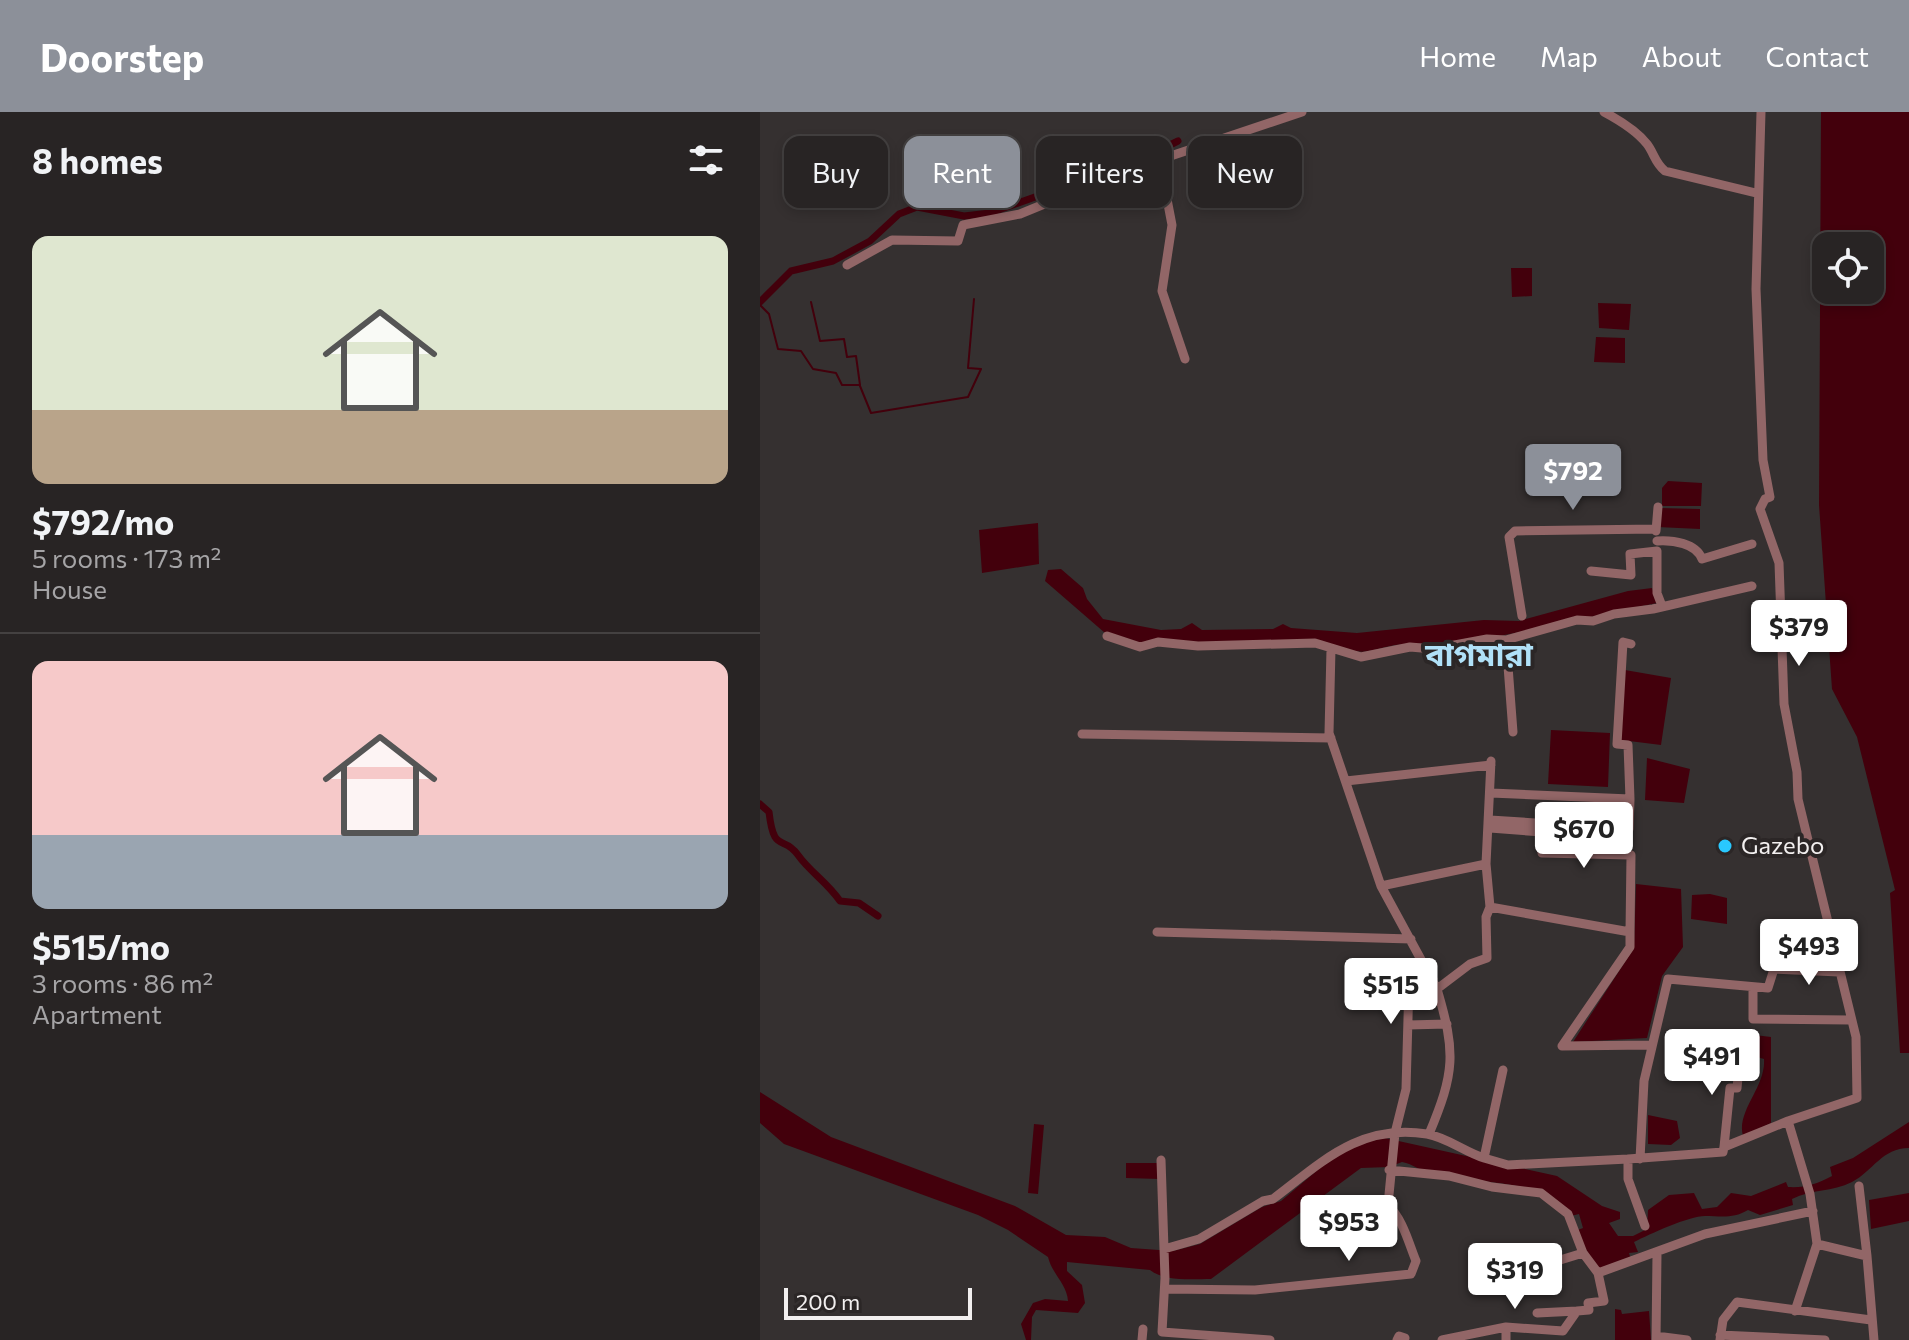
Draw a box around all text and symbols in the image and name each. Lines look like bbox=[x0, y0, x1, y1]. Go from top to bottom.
text: Doorstep bbox=[40, 33, 204, 80]
text: Home bbox=[1419, 39, 1496, 73]
text: Map bbox=[1540, 39, 1598, 73]
text: About bbox=[1642, 39, 1722, 73]
text: Contact bbox=[1766, 39, 1869, 73]
chip: Buy bbox=[784, 136, 888, 208]
chip: Rent bbox=[904, 136, 1020, 208]
chip: Filters bbox=[1036, 136, 1172, 208]
chip: New bbox=[1188, 136, 1302, 208]
icon: filters bbox=[684, 138, 728, 182]
text: 8 homes bbox=[32, 139, 163, 181]
map controls bbox=[1812, 232, 1884, 304]
button: locate bbox=[1812, 232, 1884, 304]
icon: home bbox=[308, 288, 452, 432]
pin: $792 bbox=[1526, 444, 1620, 512]
text: $792 bbox=[1543, 454, 1603, 485]
text: $792/mo bbox=[32, 500, 174, 542]
text: 5 rooms · 173 m² bbox=[32, 542, 221, 573]
text: House bbox=[32, 573, 107, 604]
pin: $379 bbox=[1752, 600, 1846, 668]
text: $379 bbox=[1769, 610, 1829, 641]
district label: বাগমারা bbox=[1424, 633, 1534, 673]
icon: home bbox=[308, 713, 452, 857]
pin: $670 bbox=[1537, 802, 1631, 870]
text: $670 bbox=[1553, 812, 1615, 843]
place label: Gazebo bbox=[1741, 830, 1824, 859]
marker: Gazebo bbox=[1716, 837, 1734, 855]
pin: $493 bbox=[1762, 919, 1856, 987]
text: $515/mo bbox=[32, 925, 170, 967]
text: $493 bbox=[1778, 929, 1840, 960]
pin: $515 bbox=[1344, 958, 1438, 1026]
text: 3 rooms · 86 m² bbox=[32, 967, 213, 998]
text: $515 bbox=[1362, 968, 1420, 999]
text: Apartment bbox=[32, 998, 162, 1029]
pin: $491 bbox=[1665, 1029, 1759, 1097]
text: $491 bbox=[1683, 1039, 1741, 1070]
pin: $953 bbox=[1302, 1195, 1396, 1263]
text: $953 bbox=[1318, 1205, 1380, 1236]
pin: $319 bbox=[1468, 1243, 1562, 1311]
text: $319 bbox=[1486, 1253, 1544, 1284]
scale bar bbox=[784, 1284, 972, 1320]
text: 200 m bbox=[796, 1288, 860, 1315]

